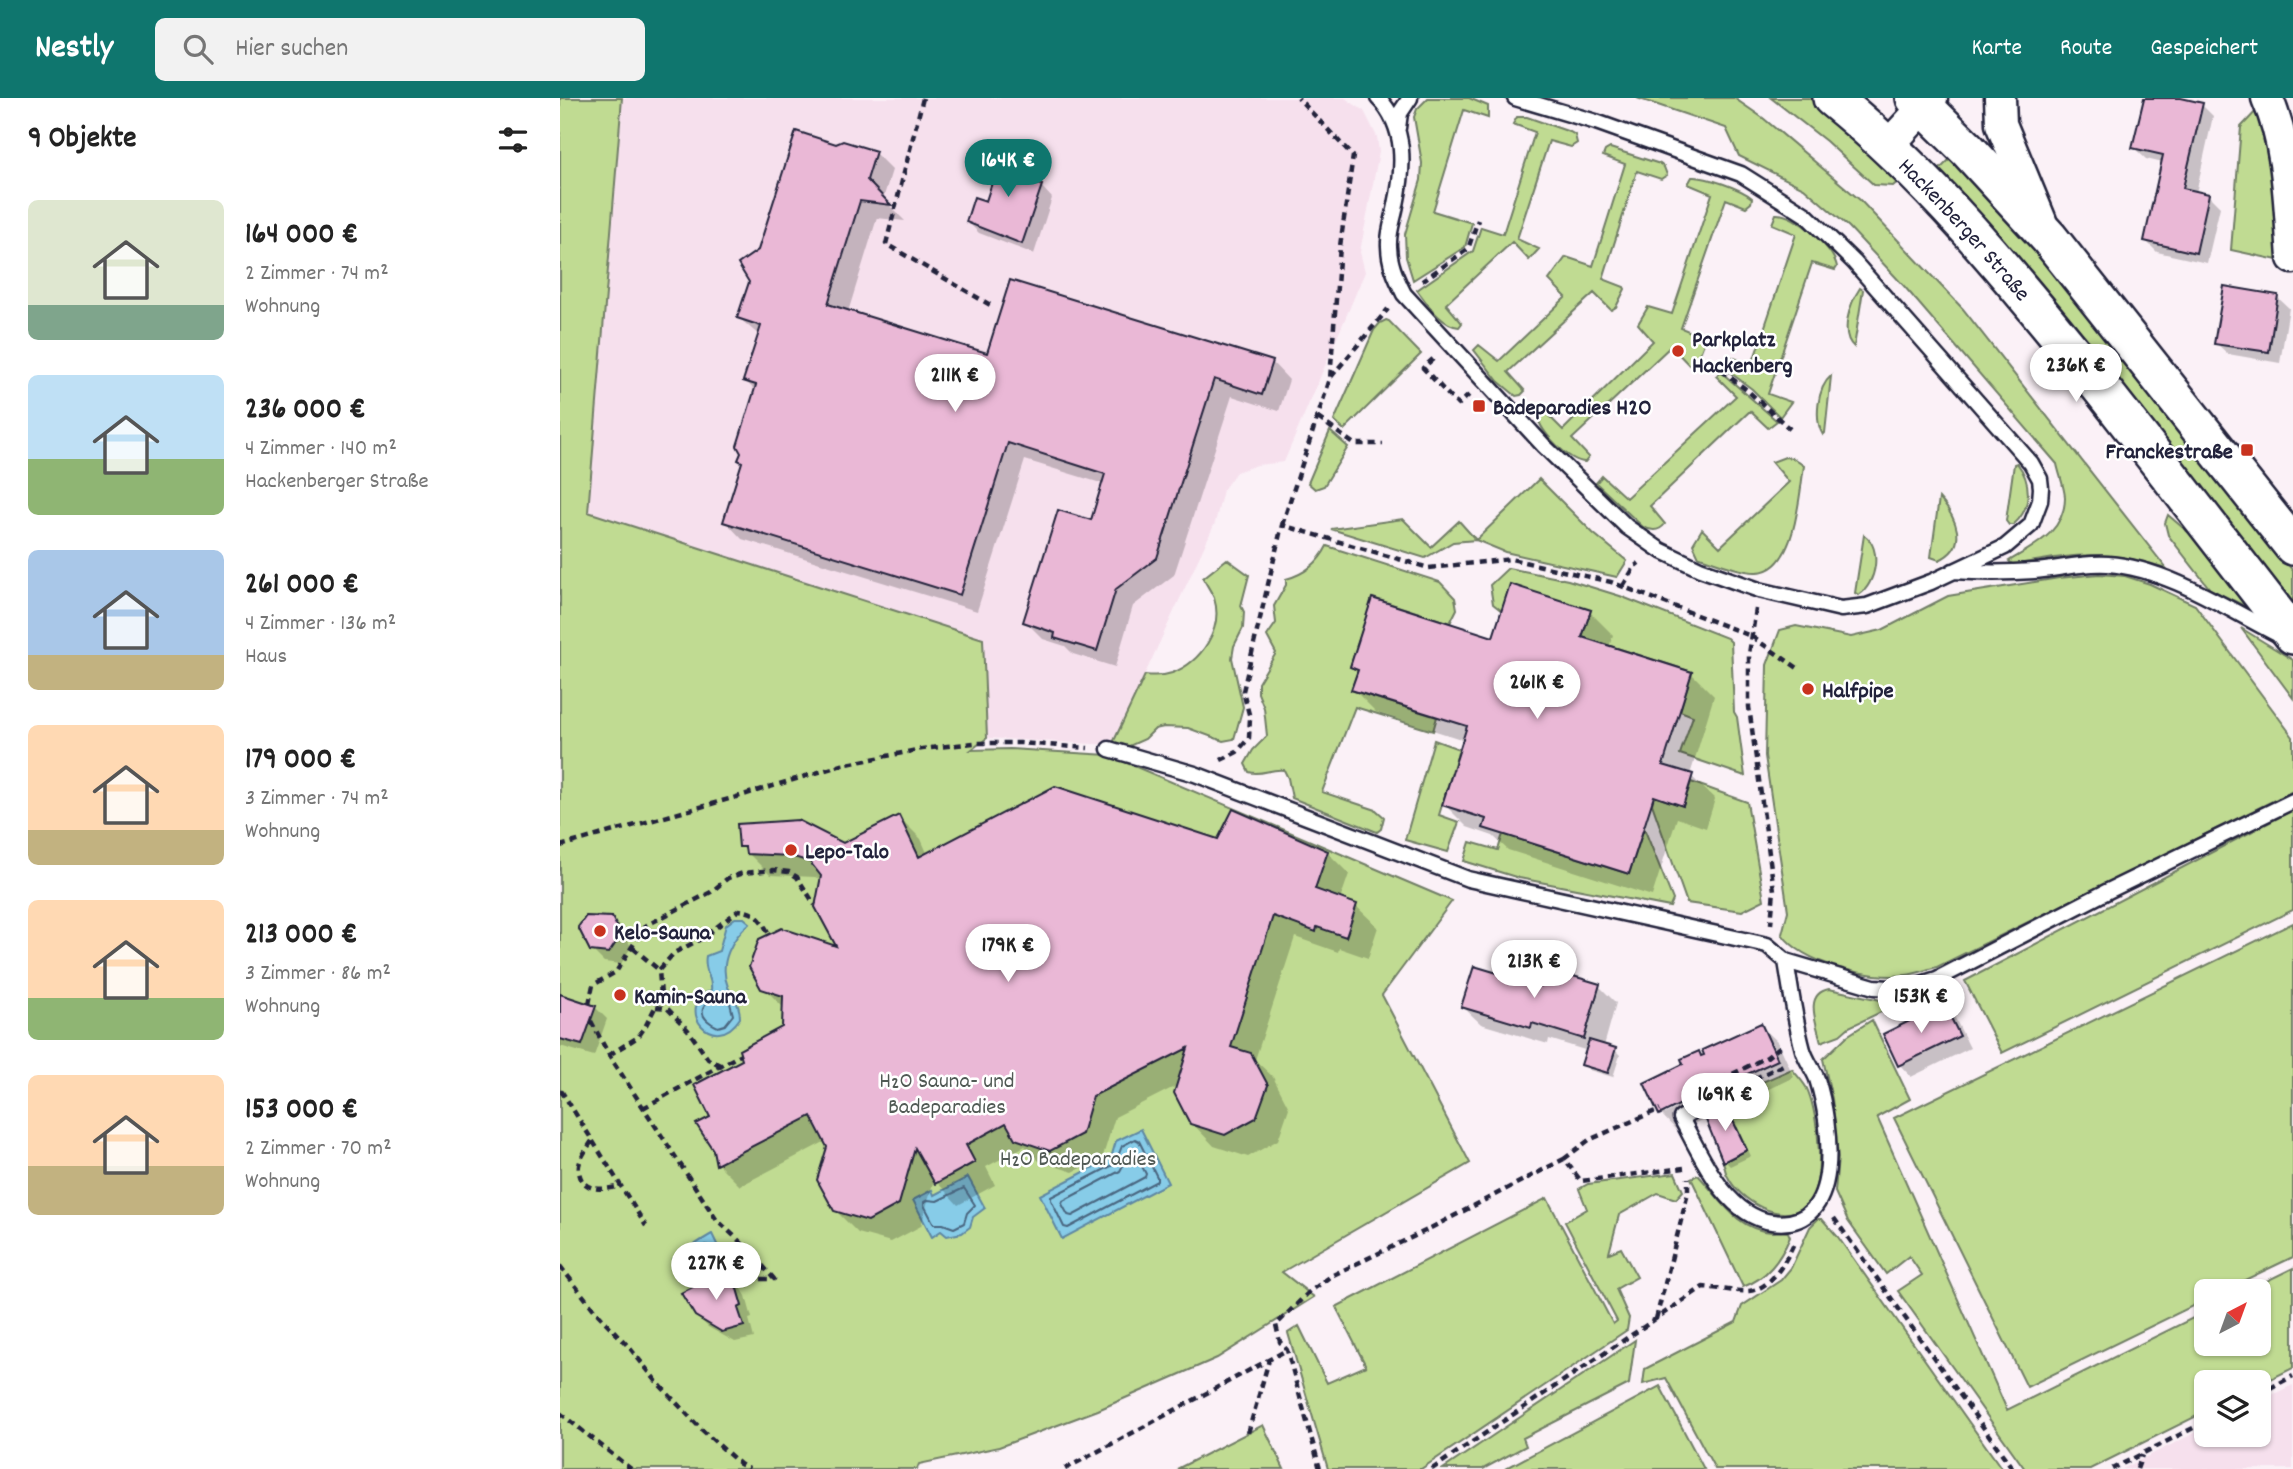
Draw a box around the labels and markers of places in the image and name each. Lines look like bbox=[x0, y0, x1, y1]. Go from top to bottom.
pin: 164K € bbox=[951, 140, 1065, 199]
place label: Parkplatz Hackenberg bbox=[1692, 325, 1793, 384]
marker: Parkplatz Hackenberg bbox=[1670, 343, 1686, 359]
pin: 236K € bbox=[2019, 344, 2133, 404]
pin: 211K € bbox=[898, 354, 1012, 414]
place label: Badeparadies H2O bbox=[1493, 393, 1651, 426]
marker: Badeparadies H2O bbox=[1471, 398, 1487, 414]
place label: Franckestraße bbox=[2105, 437, 2233, 470]
marker: Franckestraße bbox=[2239, 442, 2255, 458]
pin: 261K € bbox=[1480, 662, 1594, 721]
place label: Halfpipe bbox=[1822, 676, 1894, 709]
marker: Halfpipe bbox=[1800, 681, 1816, 697]
place label: Lepo-Talo bbox=[805, 837, 889, 870]
marker: Lepo-Talo bbox=[783, 842, 799, 858]
place label: Kelo-Sauna bbox=[614, 918, 712, 951]
marker: Kelo-Sauna bbox=[592, 923, 608, 939]
pin: 179K € bbox=[951, 924, 1065, 984]
pin: 213K € bbox=[1477, 940, 1591, 1000]
pin: 153K € bbox=[1864, 976, 1978, 1035]
place label: Kamin-Sauna bbox=[634, 982, 747, 1015]
marker: Kamin-Sauna bbox=[612, 987, 628, 1003]
pin: 169K € bbox=[1668, 1074, 1782, 1133]
pin: 227K € bbox=[659, 1242, 773, 1302]

